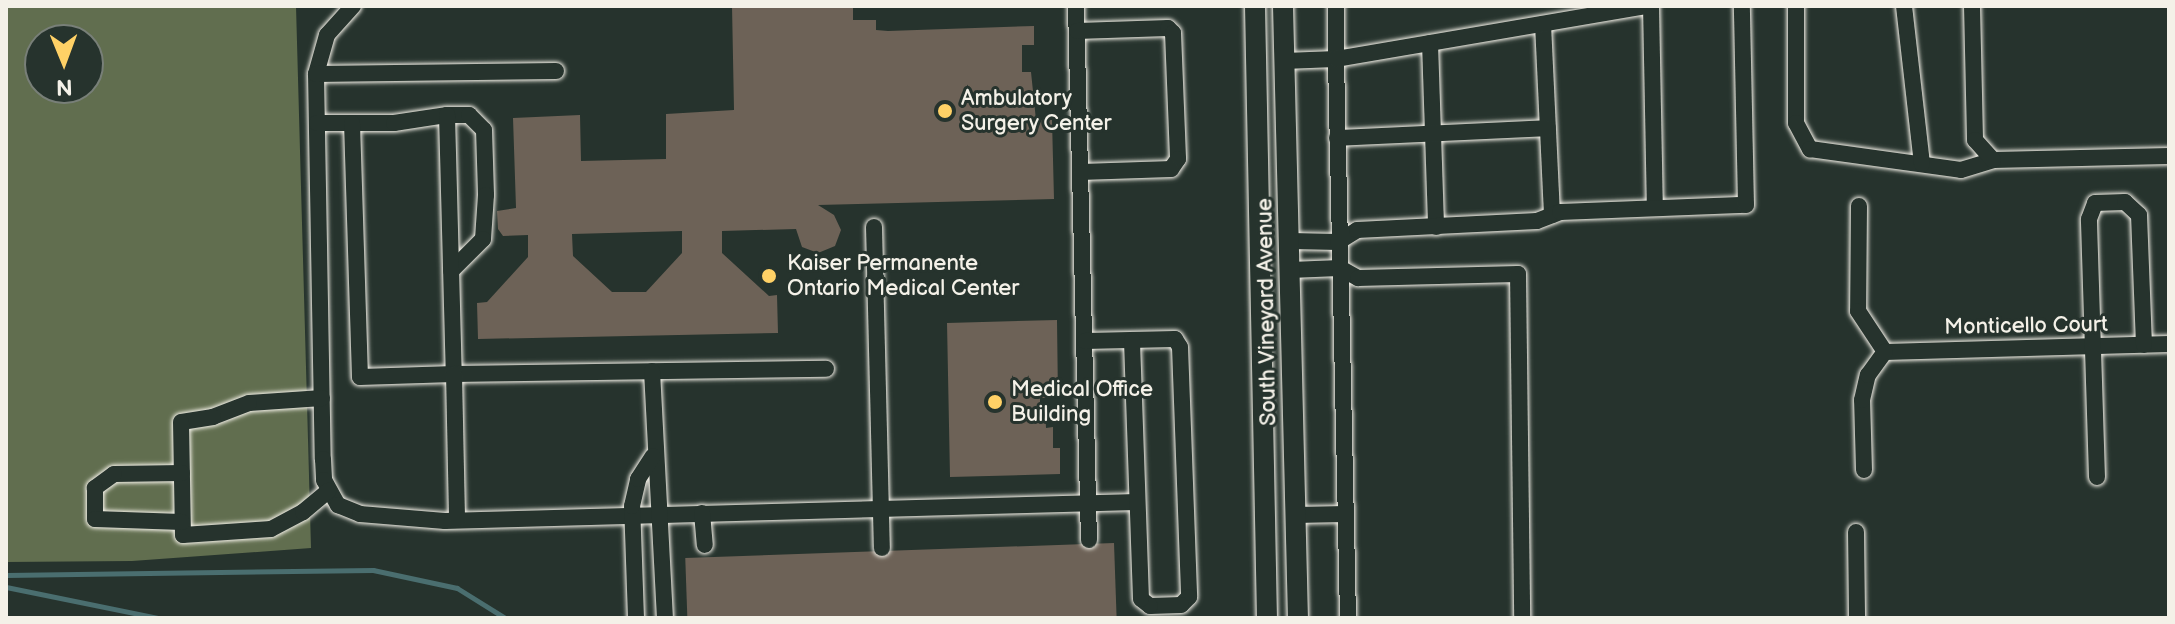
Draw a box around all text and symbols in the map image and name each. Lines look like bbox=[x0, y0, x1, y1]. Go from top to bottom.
north arrow bbox=[24, 24, 104, 104]
text: N bbox=[56, 73, 73, 100]
place label: Ambulatory Surgery Center bbox=[961, 85, 1113, 136]
marker: Ambulatory Surgery Center bbox=[936, 102, 954, 120]
street label: South Vineyard Avenue bbox=[1252, 198, 1282, 426]
place label: Kaiser Permanente Ontario Medical Center bbox=[787, 250, 1019, 302]
marker: Kaiser Permanente Ontario Medical Center bbox=[758, 265, 780, 287]
street label: Monticello Court bbox=[1944, 311, 2108, 341]
place label: Medical Office Building bbox=[1011, 376, 1153, 428]
marker: Medical Office Building bbox=[986, 393, 1004, 411]

